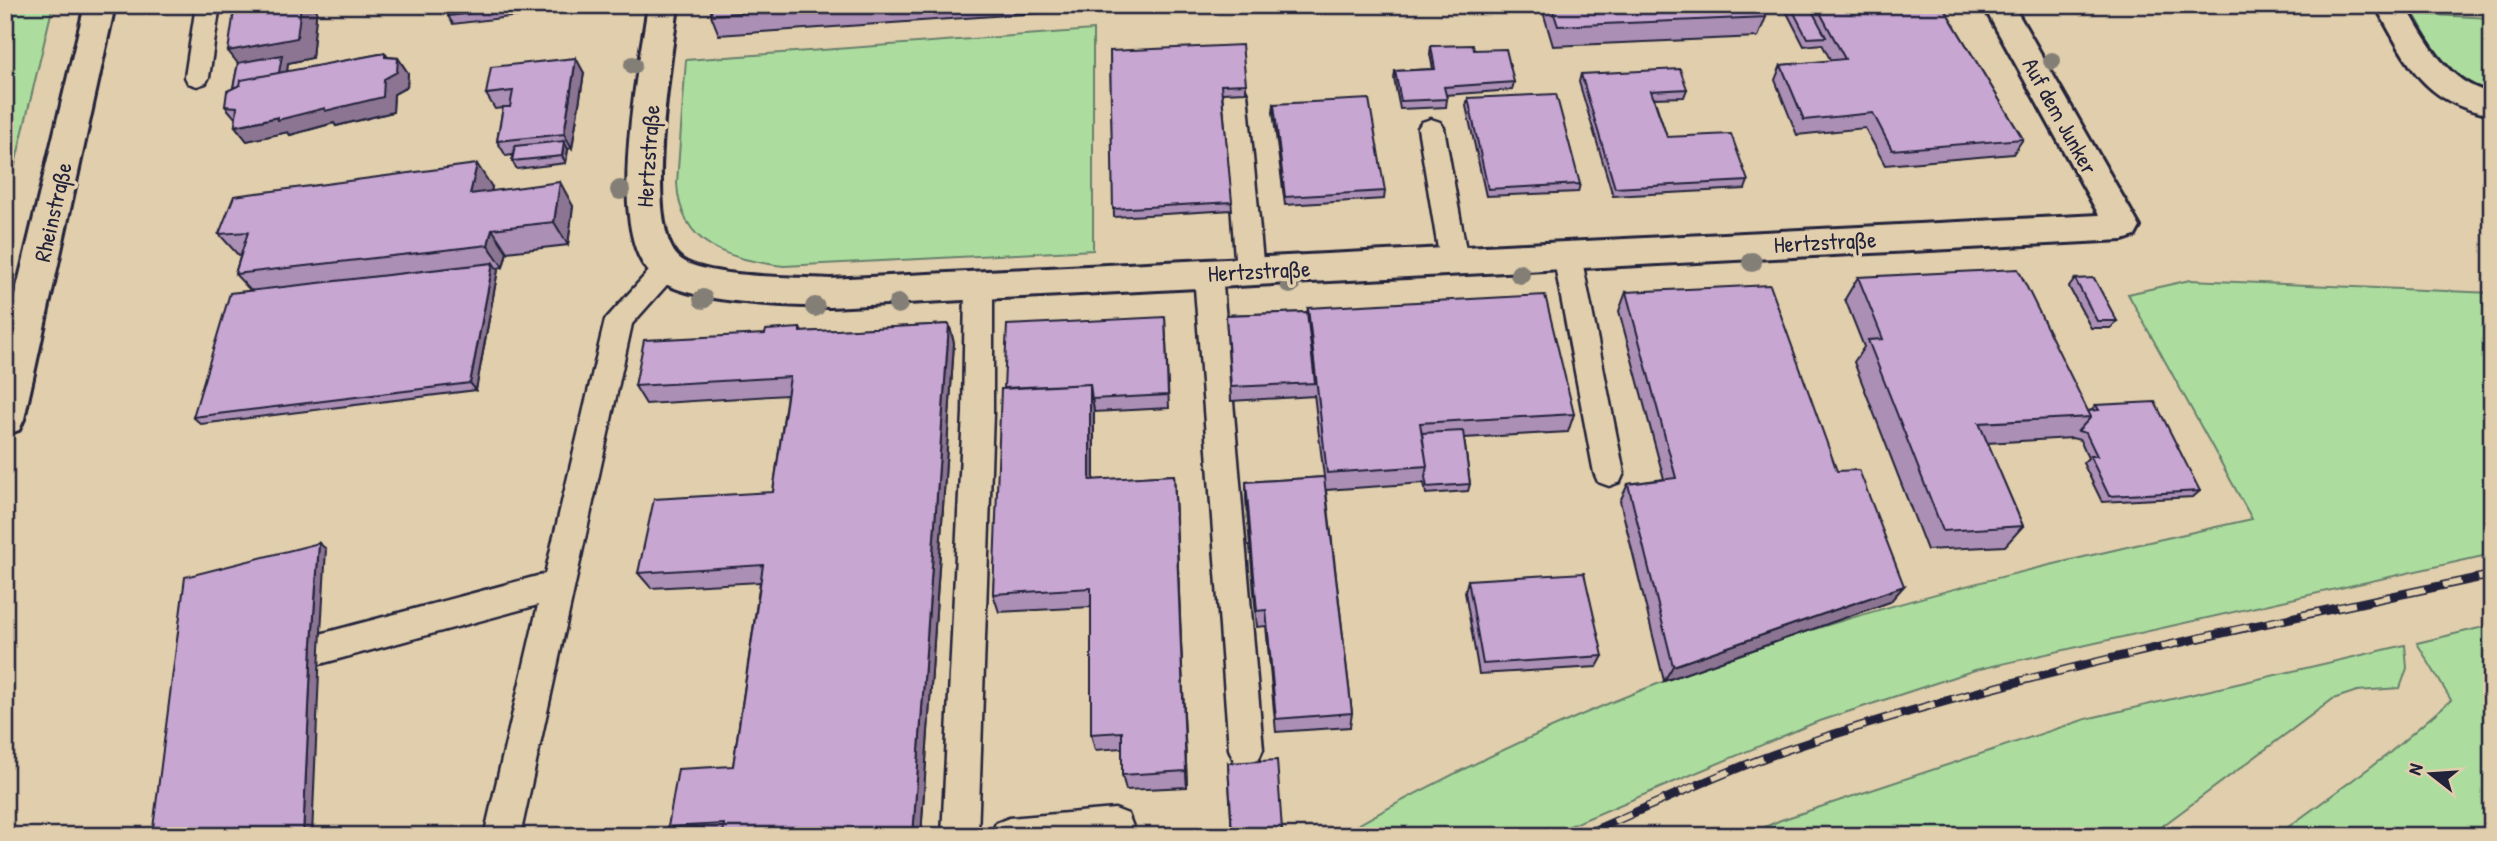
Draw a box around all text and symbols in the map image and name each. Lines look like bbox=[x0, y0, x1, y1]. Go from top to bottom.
street label: Auf dem Junker bbox=[2016, 52, 2105, 180]
street label: Hertzstraße bbox=[628, 104, 667, 208]
street label: Rheinstraße bbox=[26, 159, 79, 264]
street label: Hertzstraße bbox=[1773, 223, 1877, 260]
street label: Hertzstraße bbox=[1207, 252, 1311, 289]
north arrow bbox=[2396, 740, 2466, 810]
text: N bbox=[2401, 760, 2429, 778]

